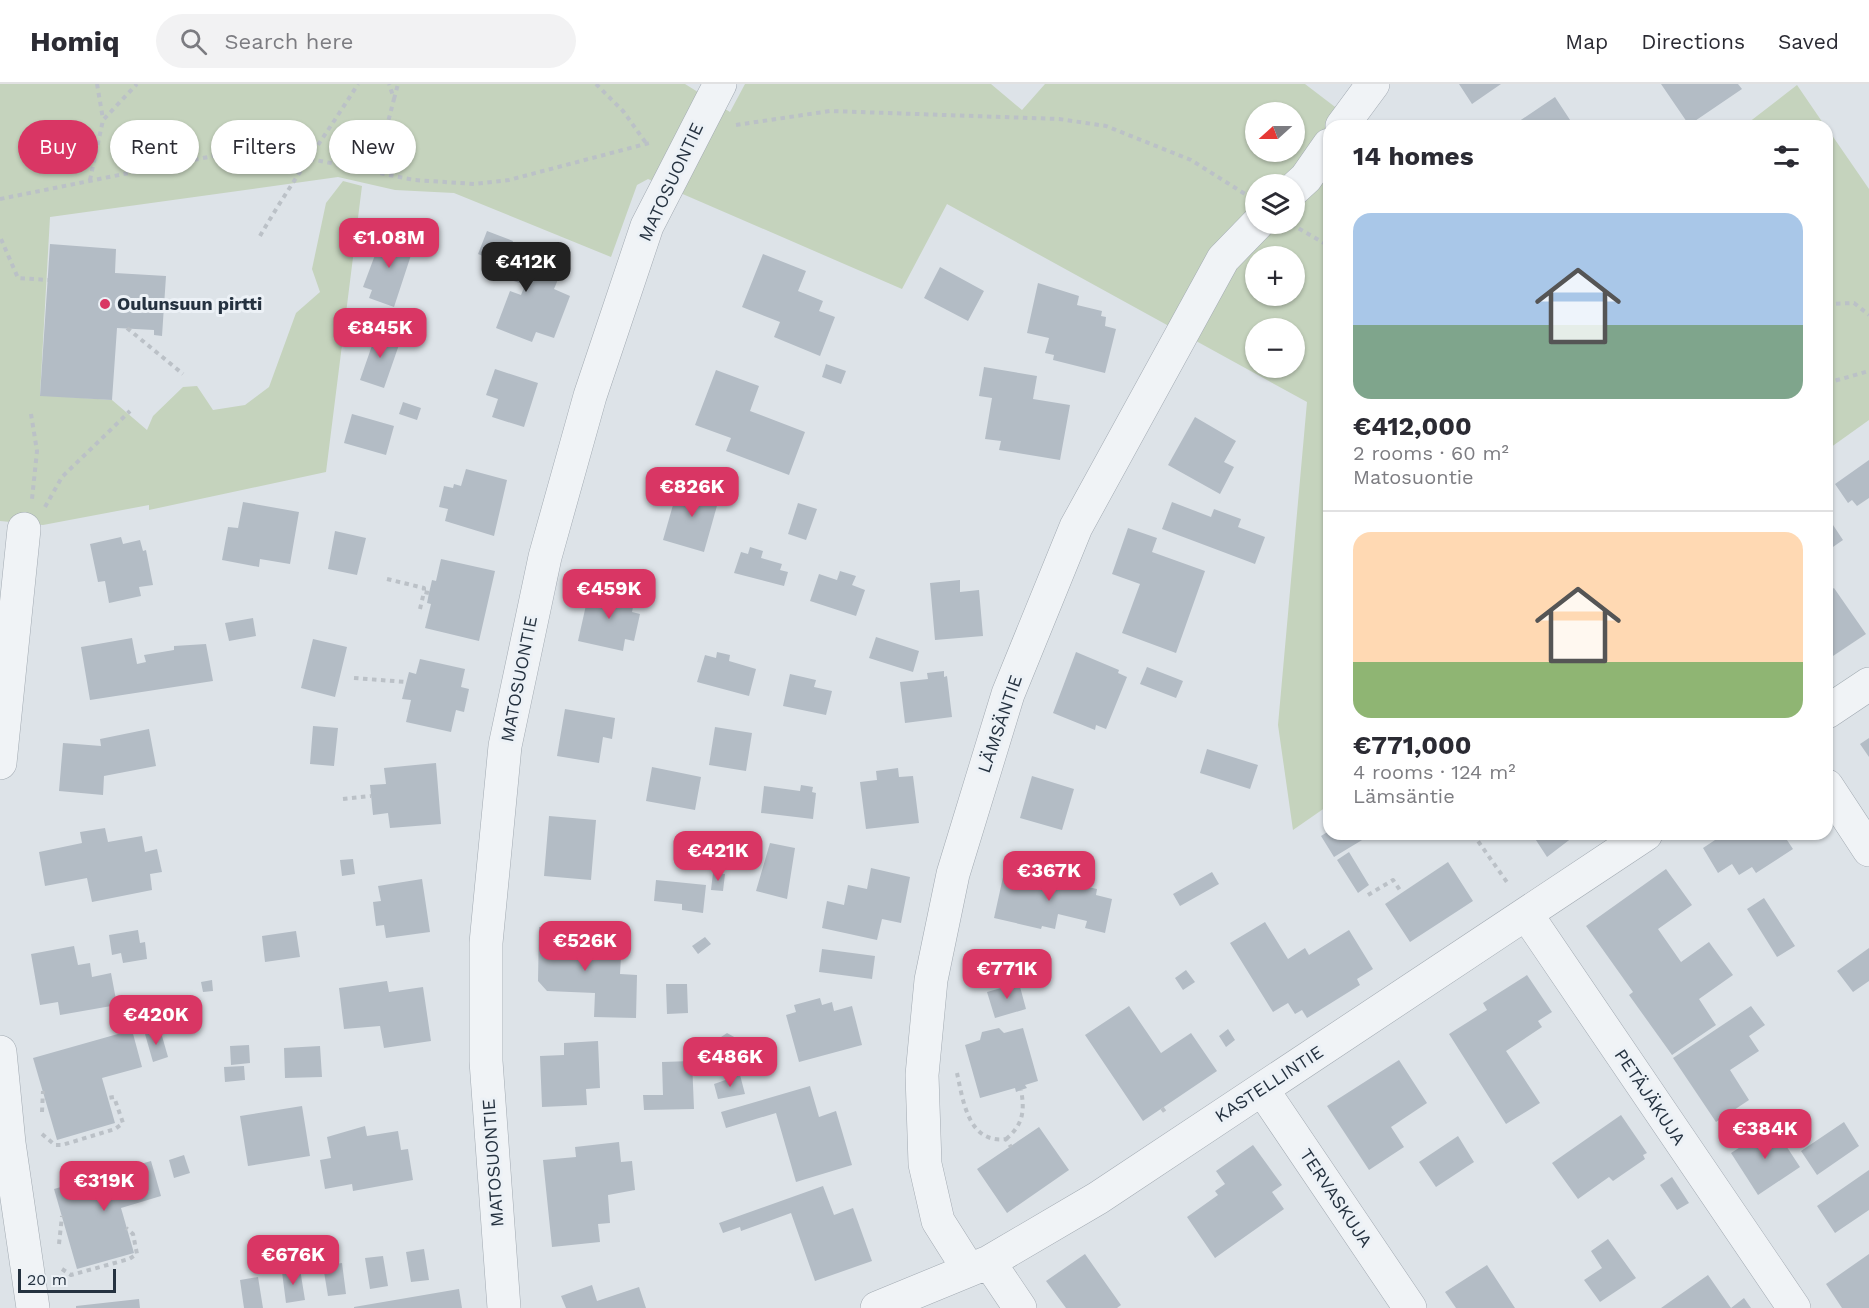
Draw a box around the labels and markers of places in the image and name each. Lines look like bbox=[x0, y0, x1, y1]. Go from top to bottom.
pin: €1.08M bbox=[340, 218, 438, 269]
pin: €412K bbox=[484, 242, 568, 293]
place label: Oulunsuun pirtti bbox=[117, 293, 262, 314]
marker: Oulunsuun pirtti bbox=[98, 297, 112, 311]
pin: €845K bbox=[338, 308, 422, 359]
pin: €826K bbox=[650, 467, 734, 518]
pin: €459K bbox=[567, 569, 651, 620]
pin: €421K bbox=[676, 831, 760, 882]
pin: €367K bbox=[1007, 851, 1091, 902]
pin: €526K bbox=[543, 921, 627, 972]
pin: €771K bbox=[965, 949, 1049, 1000]
pin: €420K bbox=[114, 995, 198, 1046]
pin: €486K bbox=[688, 1037, 772, 1088]
pin: €384K bbox=[1723, 1109, 1807, 1160]
pin: €319K bbox=[62, 1161, 146, 1212]
pin: €676K bbox=[251, 1235, 335, 1286]

